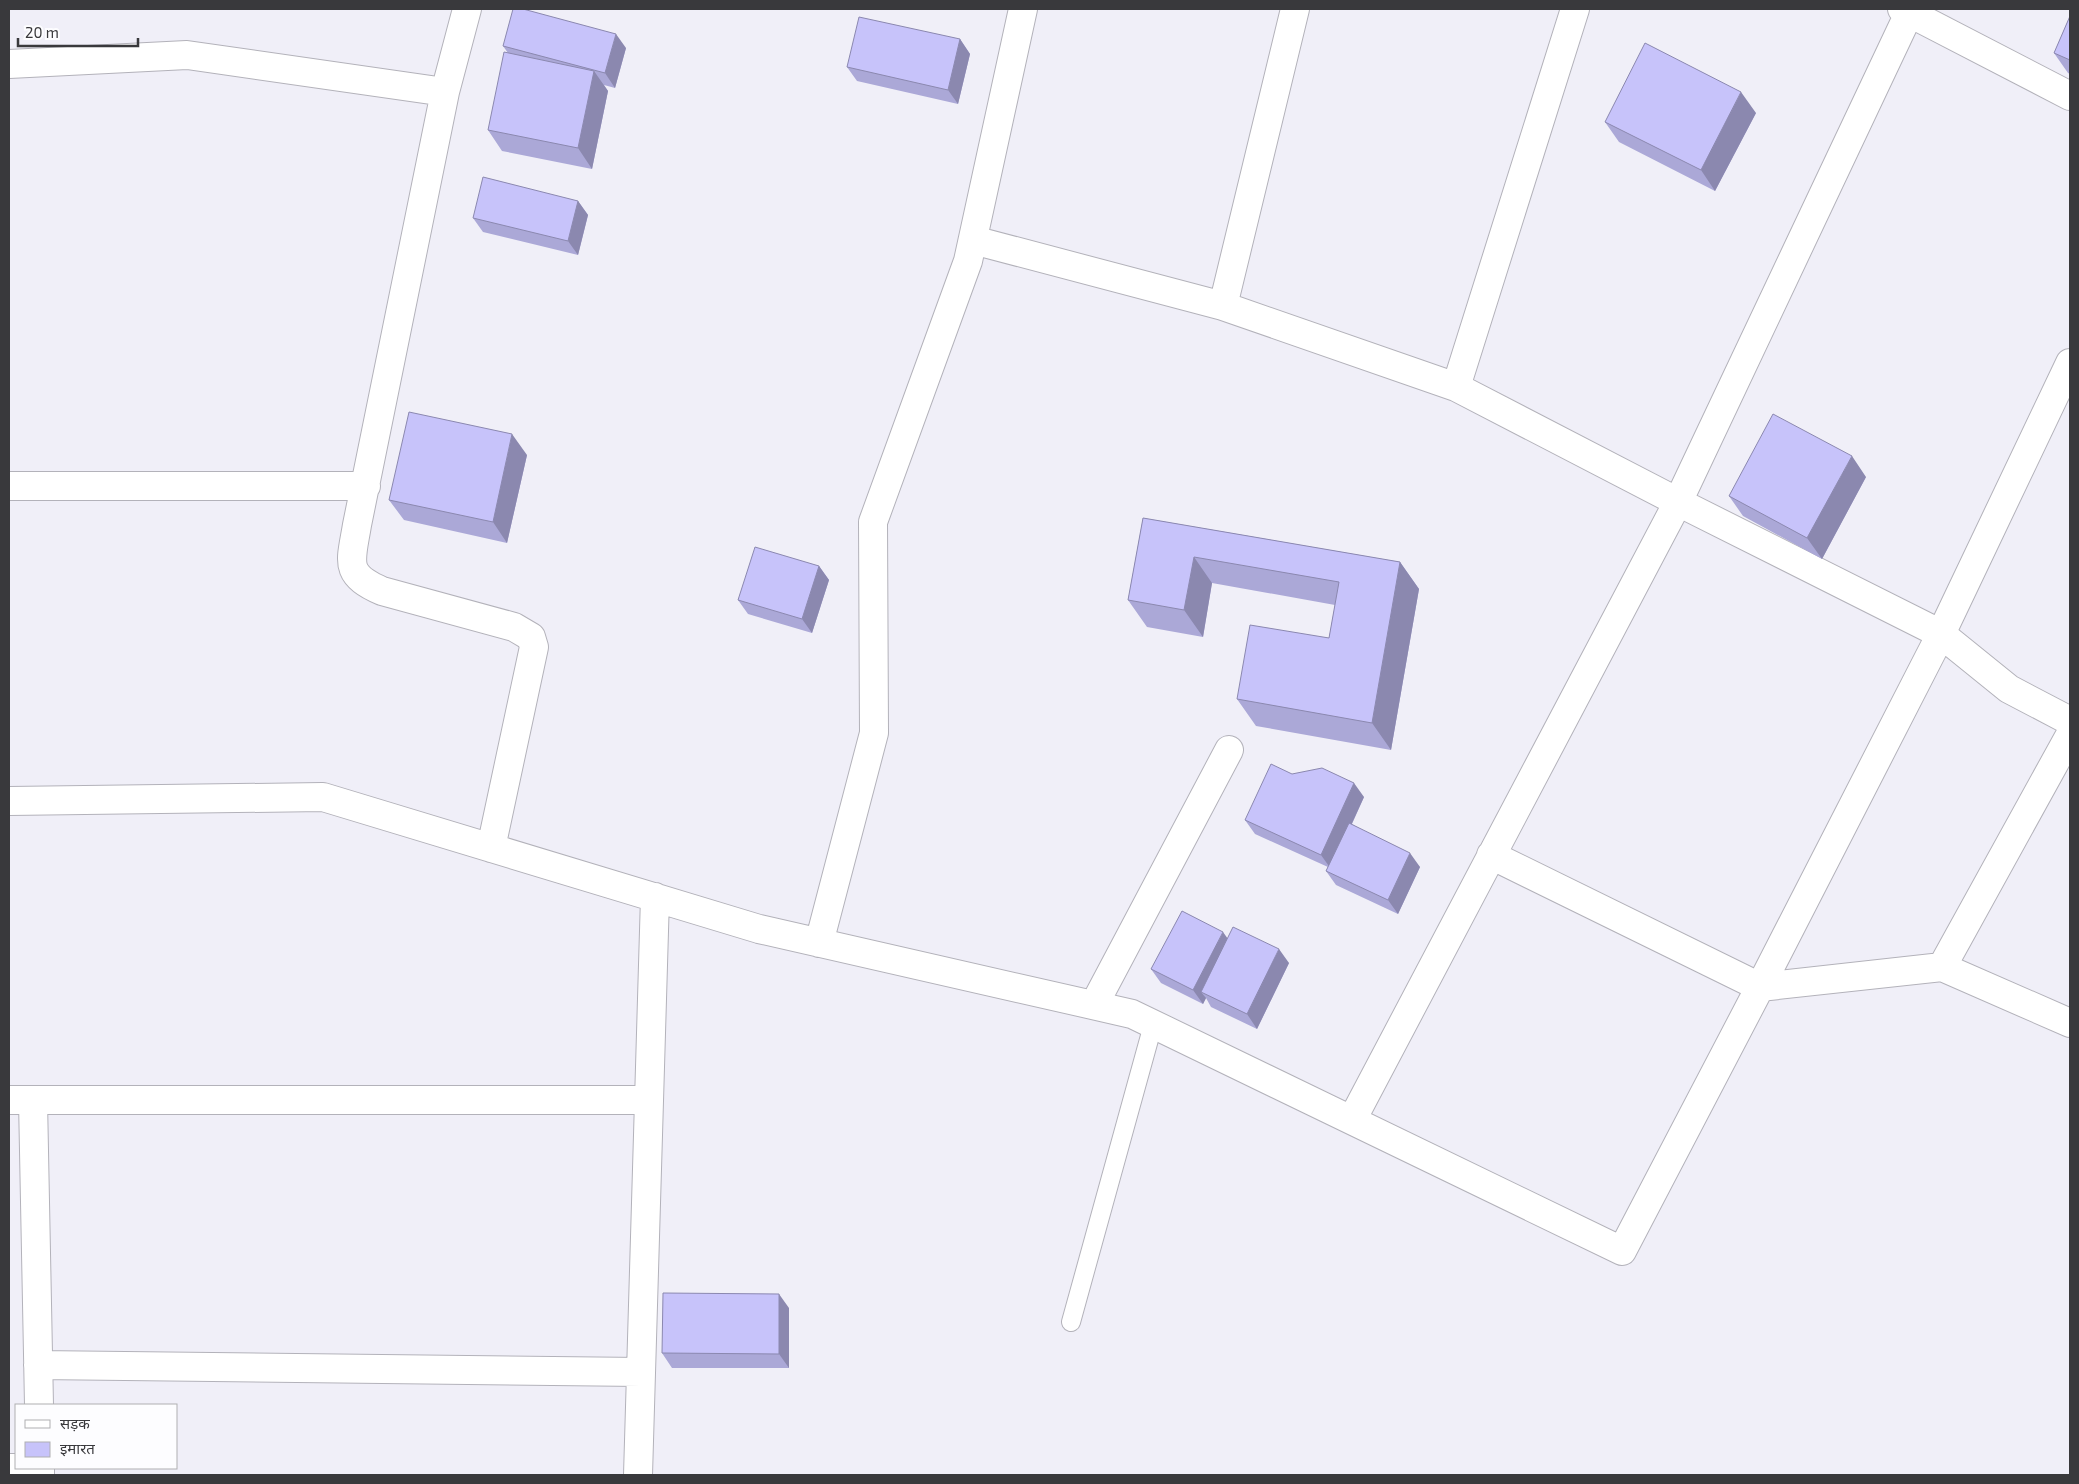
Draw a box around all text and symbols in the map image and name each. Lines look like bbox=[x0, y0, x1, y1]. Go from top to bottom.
scale bar bbox=[18, 15, 138, 47]
text: 20 m bbox=[25, 23, 59, 41]
legend bbox=[15, 1404, 178, 1469]
text: सड़क bbox=[60, 1414, 90, 1432]
text: इमारत bbox=[60, 1439, 95, 1457]

